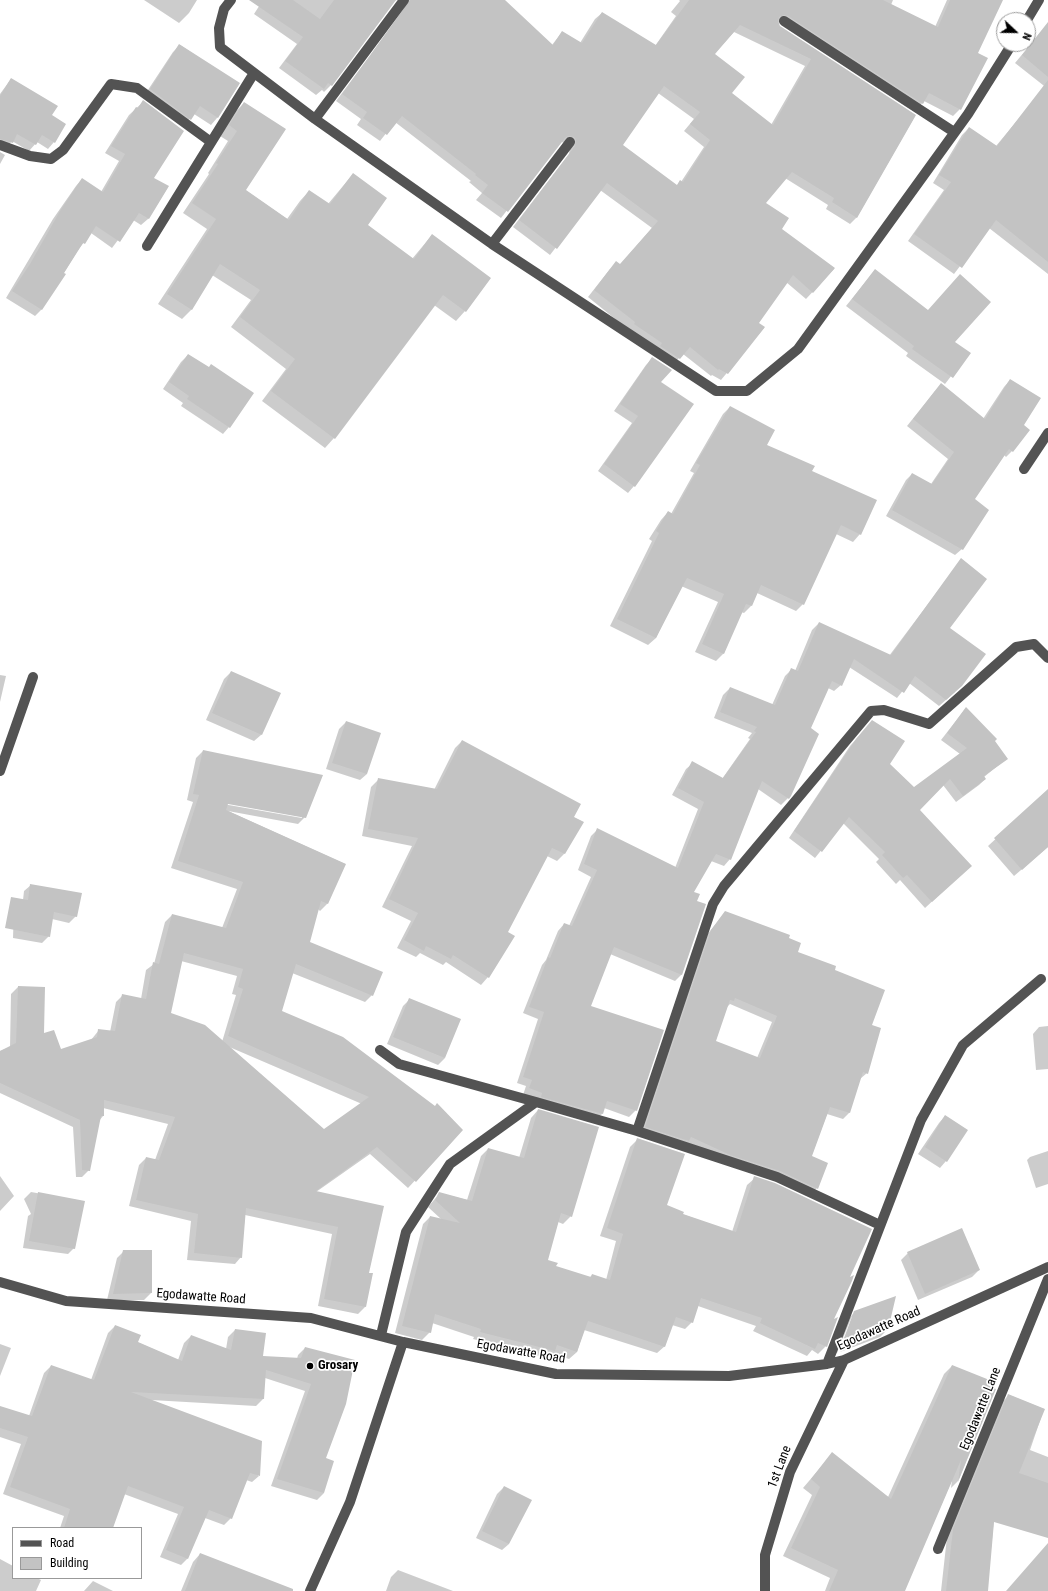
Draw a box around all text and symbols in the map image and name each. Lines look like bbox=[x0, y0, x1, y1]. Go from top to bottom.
north arrow bbox=[996, 12, 1036, 52]
text: N bbox=[1019, 31, 1034, 42]
street label: Egodawatte Road bbox=[156, 1286, 246, 1308]
street label: Egodawatte Road bbox=[835, 1304, 923, 1354]
street label: Egodawatte Road bbox=[476, 1337, 566, 1367]
place label: Grosary bbox=[318, 1358, 358, 1374]
marker: Grosary bbox=[305, 1361, 315, 1371]
street label: Egodawatte Lane bbox=[957, 1365, 1005, 1453]
street label: 1st Lane bbox=[765, 1444, 795, 1490]
legend bbox=[12, 1527, 142, 1579]
text: Road bbox=[50, 1536, 74, 1550]
text: Building bbox=[50, 1556, 88, 1570]

